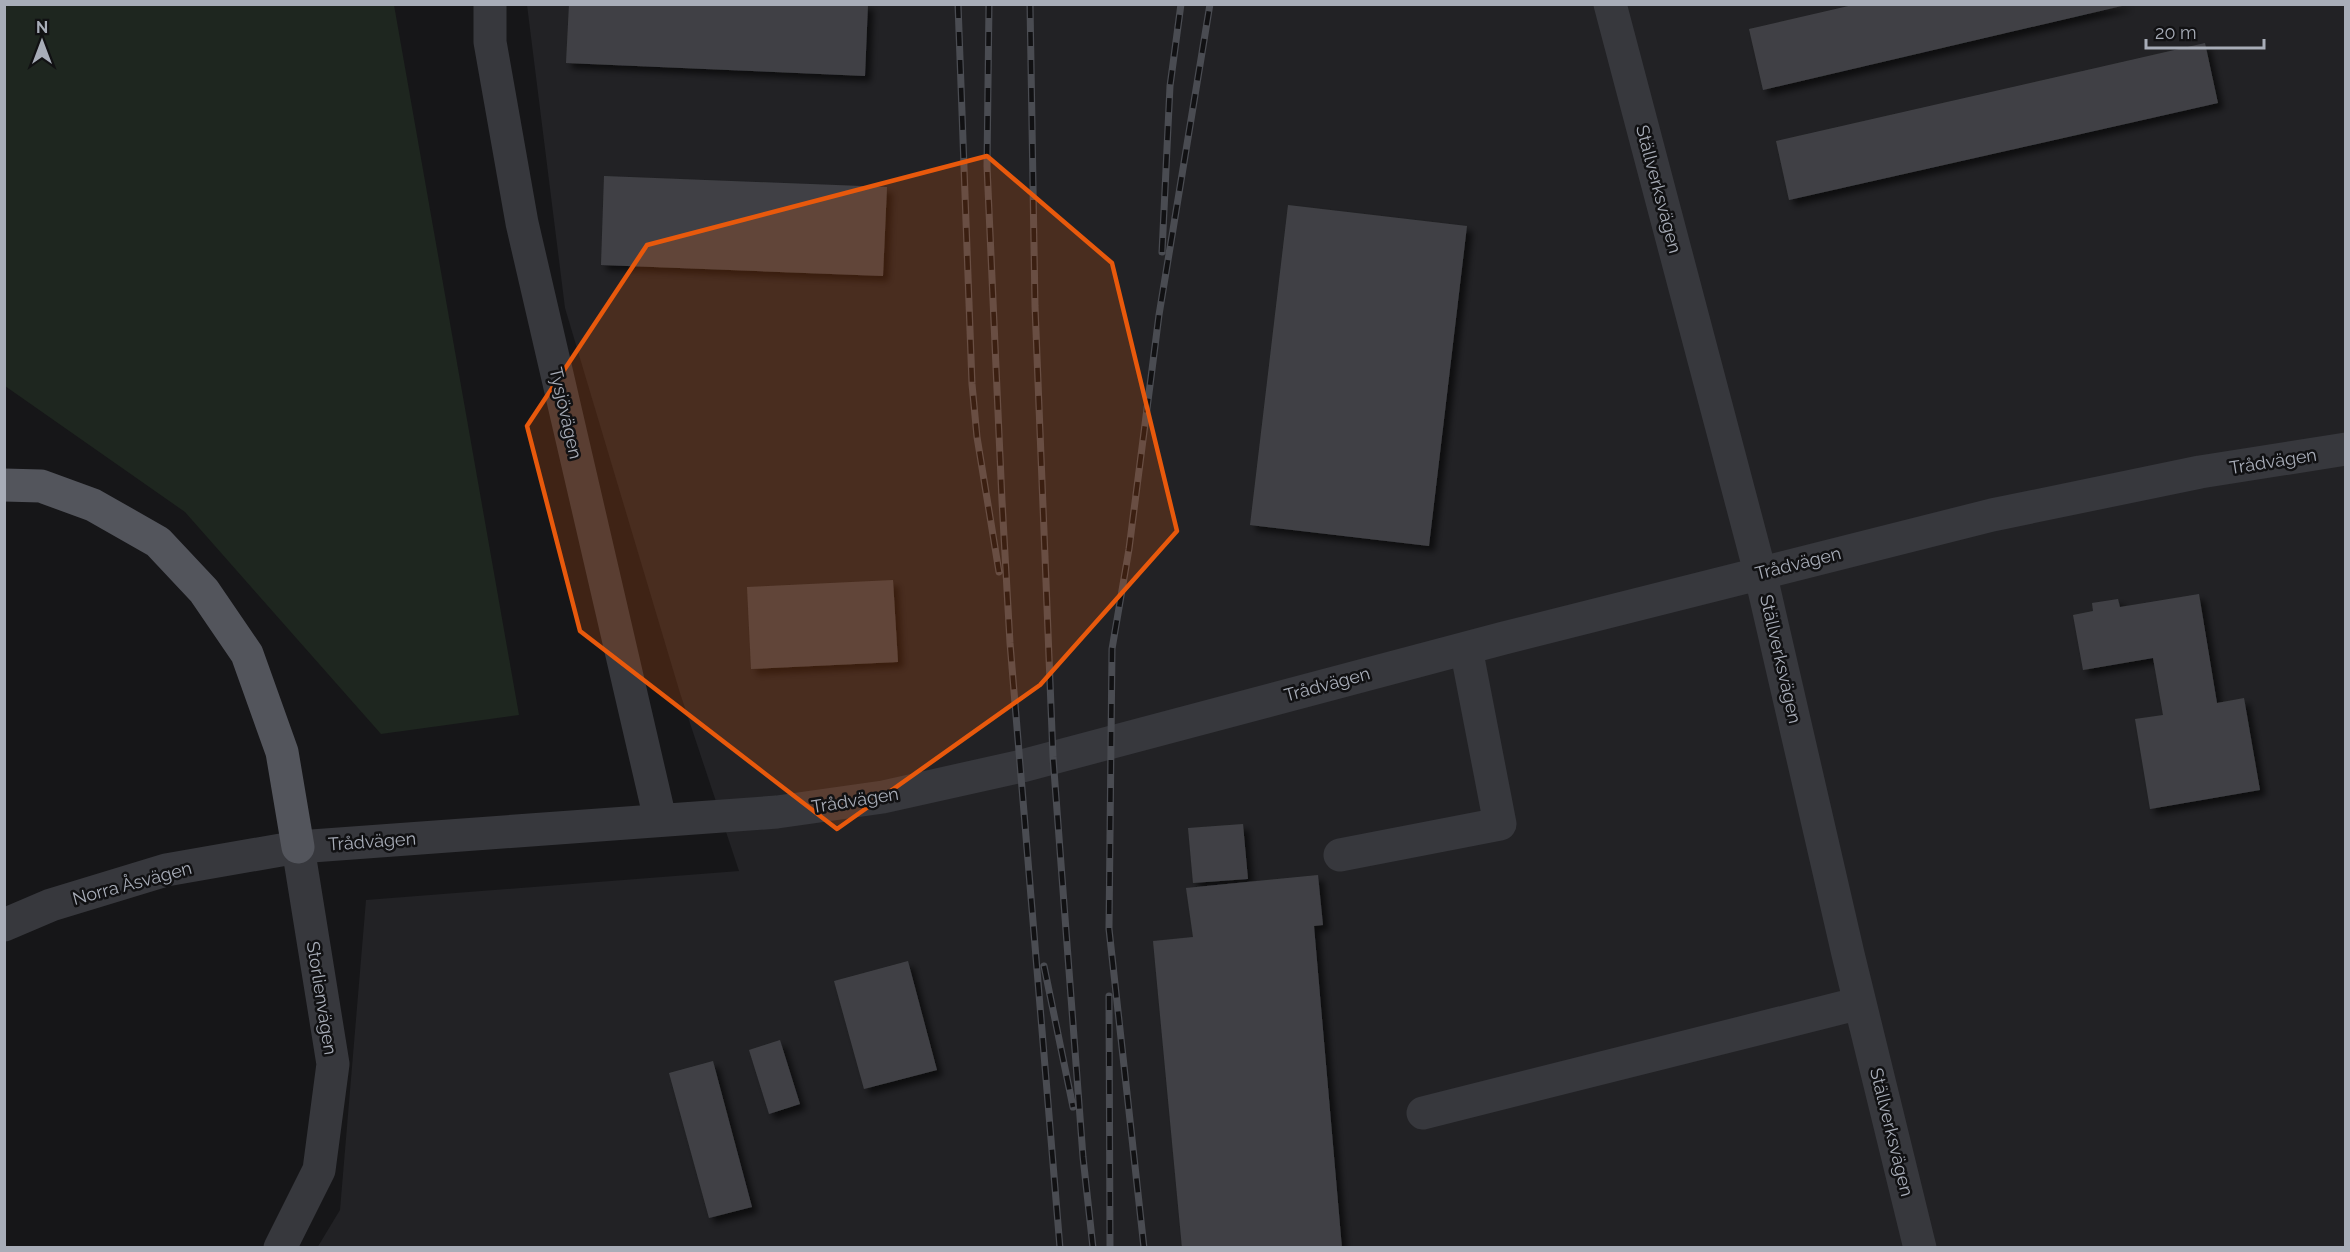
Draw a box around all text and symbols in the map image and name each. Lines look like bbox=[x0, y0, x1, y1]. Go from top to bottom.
north arrow bbox=[12, 12, 72, 72]
scale bar bbox=[2146, 12, 2264, 50]
text: N bbox=[36, 18, 48, 37]
text: 20 m bbox=[2155, 22, 2197, 43]
street label: Ställverksvägen bbox=[1632, 123, 1686, 255]
street label: Tysjövägen bbox=[545, 365, 587, 461]
street label: Trådvägen bbox=[2228, 444, 2318, 478]
street label: Trådvägen bbox=[1753, 542, 1843, 584]
street label: Ställverksvägen bbox=[1756, 593, 1806, 725]
street label: Trådvägen bbox=[1282, 662, 1372, 706]
street label: Trådvägen bbox=[810, 783, 900, 817]
street label: Trådvägen bbox=[327, 827, 417, 855]
street label: Norra Åsvägen bbox=[70, 856, 194, 909]
street label: Storlienvägen bbox=[303, 940, 341, 1056]
street label: Ställverksvägen bbox=[1866, 1066, 1918, 1198]

